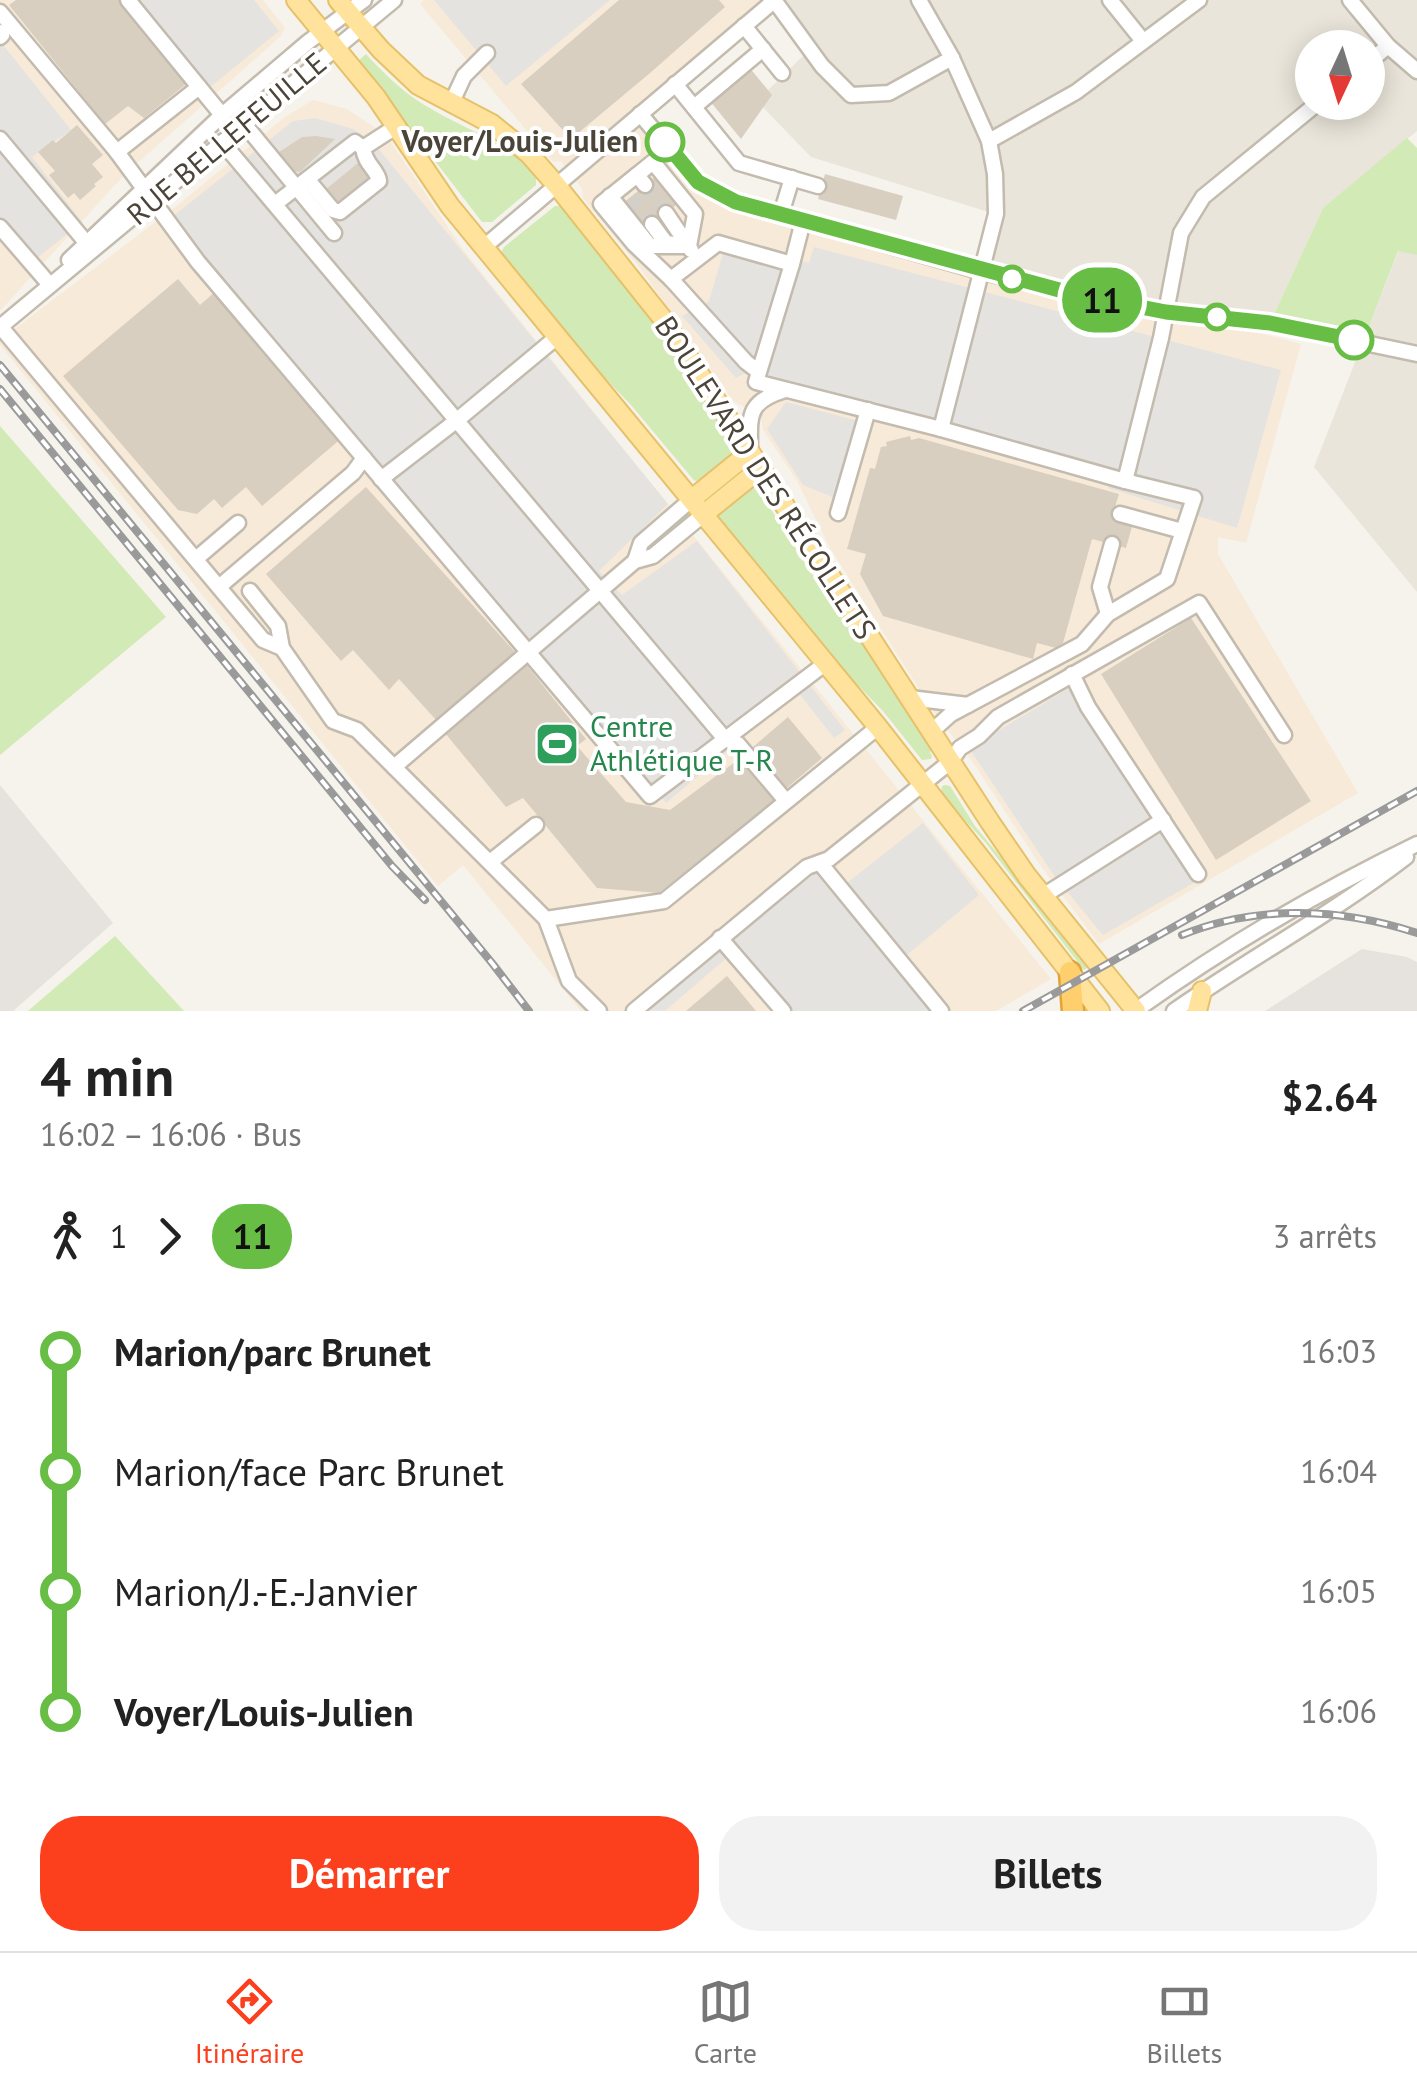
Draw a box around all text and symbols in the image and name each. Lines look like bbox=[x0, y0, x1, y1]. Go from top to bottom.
north arrow bbox=[1295, 30, 1385, 120]
map controls bbox=[1295, 30, 1385, 120]
street label: RUE BELLEFEUILLE bbox=[118, 43, 334, 233]
place label: Voyer/Louis-Julien bbox=[400, 121, 638, 160]
marker: Voyer/Louis-Julien bbox=[646, 123, 684, 161]
unlabelled marker bbox=[999, 266, 1025, 292]
line badge: 11 bbox=[1057, 268, 1147, 332]
text: 11 bbox=[1082, 277, 1122, 323]
unlabelled marker bbox=[1204, 304, 1230, 330]
street label: BOULEVARD DES RÉCOLLETS bbox=[647, 308, 886, 646]
unlabelled marker bbox=[1335, 321, 1373, 359]
place label: Centre Athlétique T-R bbox=[590, 706, 773, 779]
sports icon: Centre Athlétique T-R bbox=[534, 721, 580, 767]
text: 4 min bbox=[40, 1040, 174, 1111]
text: $2.64 bbox=[1281, 1072, 1377, 1121]
text: 16:02 – 16:06 · Bus bbox=[40, 1113, 302, 1155]
icon: walk bbox=[40, 1209, 95, 1264]
icon: forward bbox=[142, 1209, 197, 1264]
text: 11 bbox=[232, 1213, 272, 1259]
text: 1 bbox=[110, 1215, 127, 1257]
text: 3 arrêts bbox=[1273, 1215, 1377, 1257]
text: Marion/parc Brunet bbox=[114, 1327, 431, 1376]
text: 16:03 bbox=[1300, 1330, 1377, 1372]
text: Marion/face Parc Brunet bbox=[114, 1447, 504, 1496]
text: 16:04 bbox=[1300, 1450, 1377, 1492]
text: Marion/J.-E.-Janvier bbox=[114, 1567, 418, 1616]
text: 16:05 bbox=[1300, 1570, 1377, 1612]
text: Voyer/Louis-Julien bbox=[114, 1687, 414, 1736]
text: 16:06 bbox=[1300, 1690, 1377, 1732]
button: Démarrer bbox=[40, 1816, 699, 1931]
button: Billets bbox=[719, 1816, 1377, 1931]
tab: Itinéraire bbox=[195, 1974, 304, 2071]
tab: Carte bbox=[694, 1974, 757, 2071]
tab: Billets bbox=[1146, 1974, 1222, 2071]

